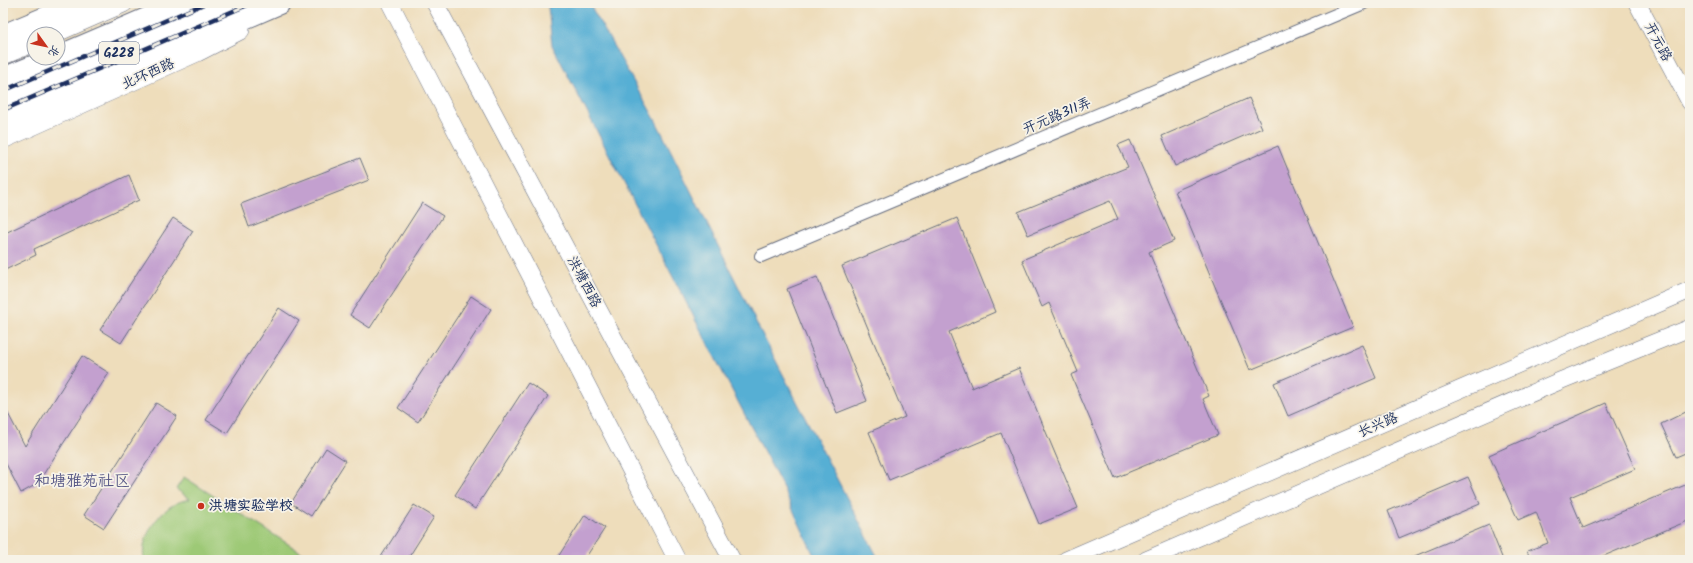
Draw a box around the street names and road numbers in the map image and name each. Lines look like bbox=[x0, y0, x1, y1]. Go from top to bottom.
street label: 开元路 bbox=[1638, 18, 1678, 66]
road number: G228 bbox=[99, 42, 139, 64]
street label: 北环西路 bbox=[118, 53, 178, 95]
street label: 开元路311弄 bbox=[1019, 92, 1095, 140]
street label: 洪塘西路 bbox=[561, 252, 607, 312]
street label: 长兴路 bbox=[1354, 407, 1402, 443]

